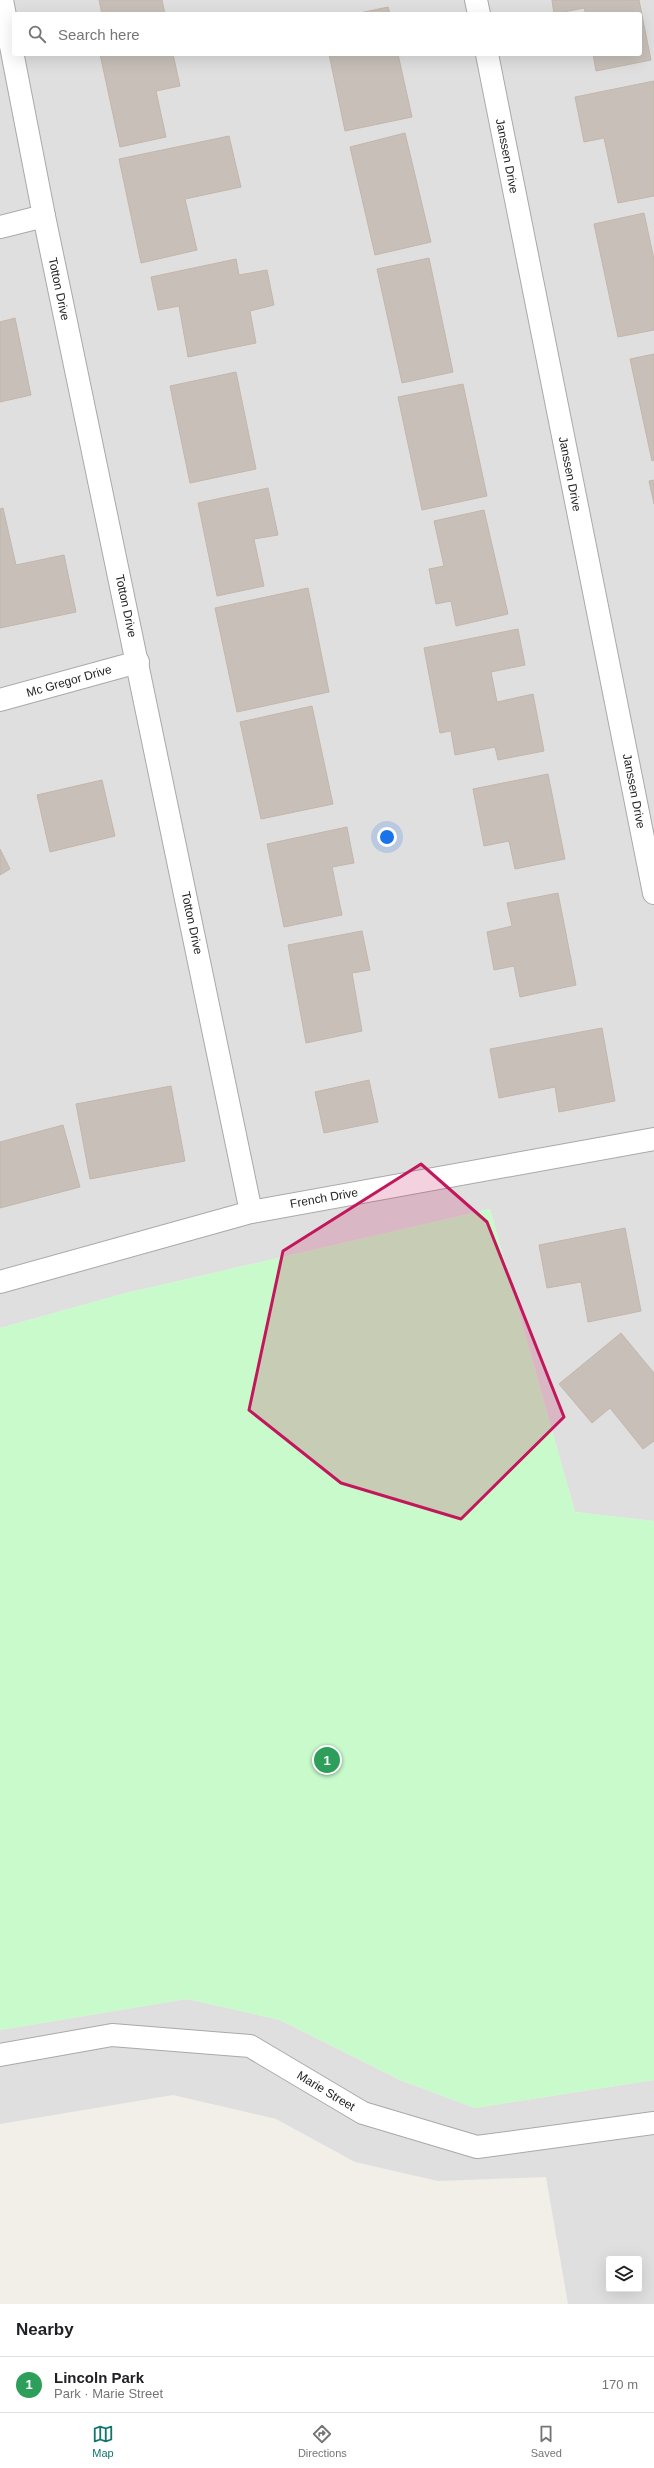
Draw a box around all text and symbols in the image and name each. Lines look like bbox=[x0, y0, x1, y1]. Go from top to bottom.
search box bbox=[12, 12, 642, 56]
icon: search bbox=[26, 23, 48, 45]
text: Search here bbox=[58, 26, 140, 43]
street label: Janssen Drive bbox=[493, 117, 521, 195]
street label: Totton Drive bbox=[45, 256, 73, 322]
street label: Janssen Drive bbox=[556, 435, 584, 513]
street label: Totton Drive bbox=[112, 573, 140, 639]
street label: Mc Gregor Drive bbox=[25, 662, 114, 700]
street label: Janssen Drive bbox=[620, 752, 648, 830]
your location bbox=[377, 827, 397, 847]
street label: Totton Drive bbox=[178, 890, 206, 956]
street label: French Drive bbox=[289, 1185, 359, 1211]
pin: 1 bbox=[314, 1745, 340, 1775]
street label: Marie Street bbox=[294, 2068, 358, 2114]
map controls bbox=[606, 2256, 642, 2292]
button: layers bbox=[606, 2256, 642, 2292]
text: Nearby bbox=[16, 2320, 74, 2339]
text: Lincoln Park bbox=[54, 2369, 144, 2386]
text: 1 bbox=[25, 2377, 33, 2392]
text: 170 m bbox=[602, 2377, 638, 2392]
text: Park · Marie Street bbox=[54, 2386, 163, 2401]
tab: Map bbox=[92, 2423, 114, 2459]
tab: Directions bbox=[298, 2423, 347, 2459]
tab: Saved bbox=[531, 2423, 562, 2459]

